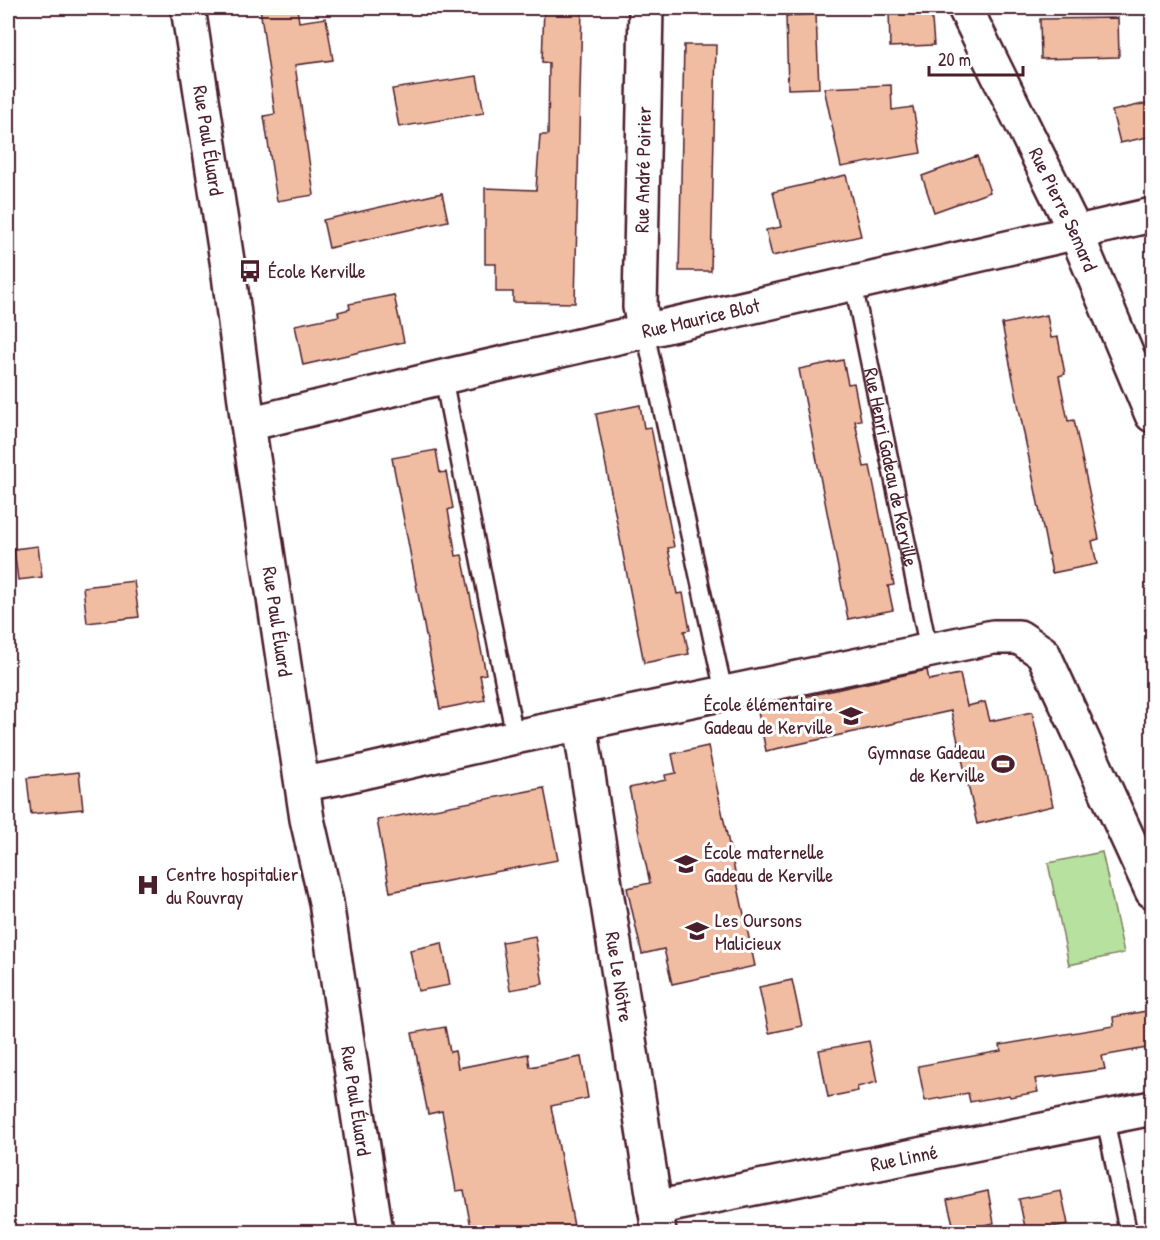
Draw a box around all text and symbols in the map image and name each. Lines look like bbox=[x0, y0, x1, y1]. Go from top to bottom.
scale bar bbox=[929, 39, 1024, 77]
text: 20 m bbox=[938, 47, 971, 72]
street label: Rue Paul Éluard bbox=[187, 84, 231, 197]
street label: Rue André Poirier bbox=[627, 106, 657, 233]
street label: Rue Pierre Semard bbox=[1023, 143, 1104, 275]
place label: École Kerville bbox=[268, 257, 366, 284]
bus stop icon: École Kerville bbox=[237, 258, 263, 284]
street label: Rue Maurice Blot bbox=[639, 291, 763, 344]
street label: Rue Henri Gadeau de Kerville bbox=[858, 365, 925, 569]
street label: Rue Paul Éluard bbox=[256, 565, 300, 678]
place label: École élémentaire Gadeau de Kerville bbox=[704, 690, 833, 740]
school or university icon: École élémentaire Gadeau de Kerville bbox=[838, 703, 864, 729]
place label: Gymnase Gadeau de Kerville bbox=[867, 738, 985, 788]
sports icon: Gymnase Gadeau de Kerville bbox=[990, 751, 1016, 777]
place label: École maternelle Gadeau de Kerville bbox=[704, 838, 833, 888]
school or university icon: École maternelle Gadeau de Kerville bbox=[673, 851, 699, 877]
place label: Centre hospitalier du Rouvray bbox=[166, 860, 299, 910]
hospital icon: Centre hospitalier du Rouvray bbox=[135, 872, 161, 898]
place label: Les Oursons Malicieux bbox=[715, 906, 802, 956]
school or university icon: Les Oursons Malicieux bbox=[684, 918, 710, 944]
street label: Rue Le Nôtre bbox=[600, 930, 640, 1024]
street label: Rue Paul Éluard bbox=[335, 1044, 378, 1158]
street label: Rue Linné bbox=[868, 1137, 940, 1177]

